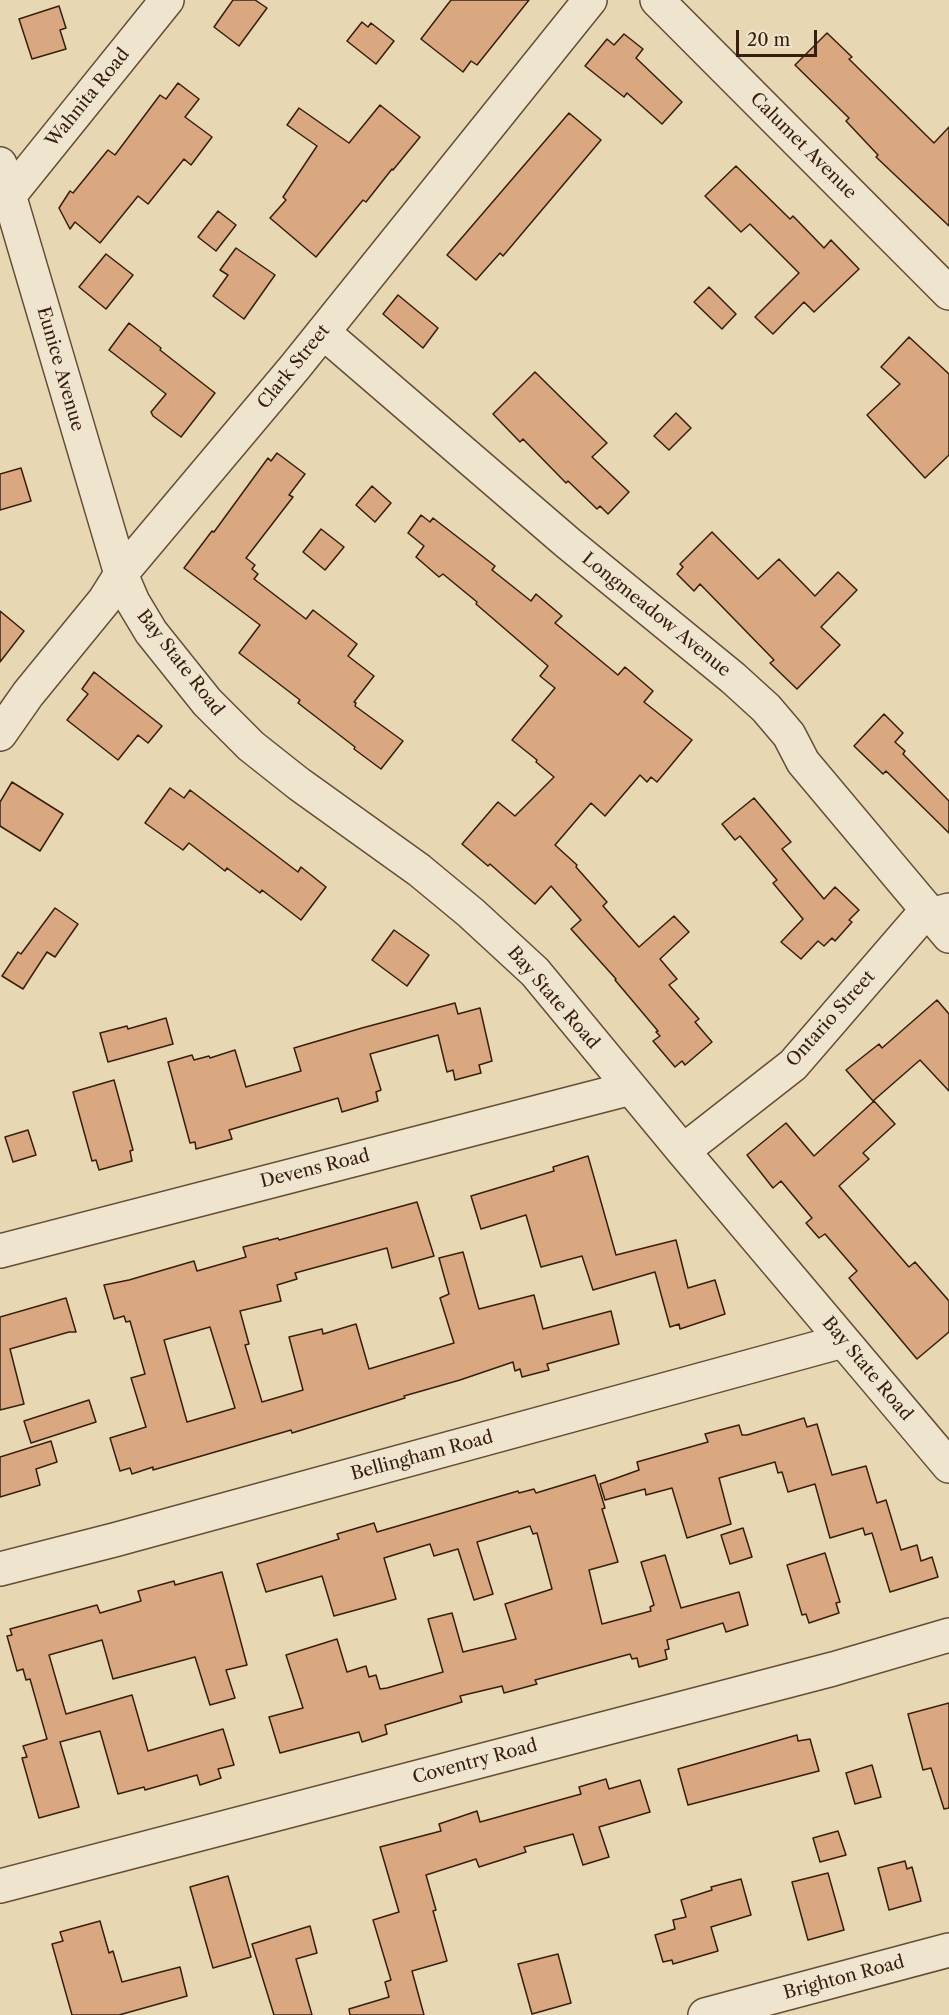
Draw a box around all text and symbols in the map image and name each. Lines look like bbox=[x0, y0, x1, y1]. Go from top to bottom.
scale bar bbox=[739, 18, 820, 56]
text: 20 m bbox=[747, 29, 790, 51]
street label: Wahnita Road bbox=[42, 44, 134, 152]
street label: Calumet Avenue bbox=[745, 88, 861, 204]
street label: Eunice Avenue bbox=[32, 304, 88, 434]
street label: Clark Street bbox=[253, 320, 335, 414]
street label: Longmeadow Avenue bbox=[577, 548, 735, 682]
street label: Bay State Road bbox=[132, 606, 228, 720]
street label: Bay State Road bbox=[503, 942, 603, 1054]
street label: Ontario Street bbox=[782, 966, 880, 1072]
street label: Devens Road bbox=[258, 1145, 372, 1193]
street label: Bay State Road bbox=[817, 1313, 917, 1425]
street label: Bellingham Road bbox=[348, 1427, 496, 1485]
street label: Coventry Road bbox=[410, 1735, 540, 1789]
street label: Brighton Road bbox=[781, 1951, 907, 2005]

